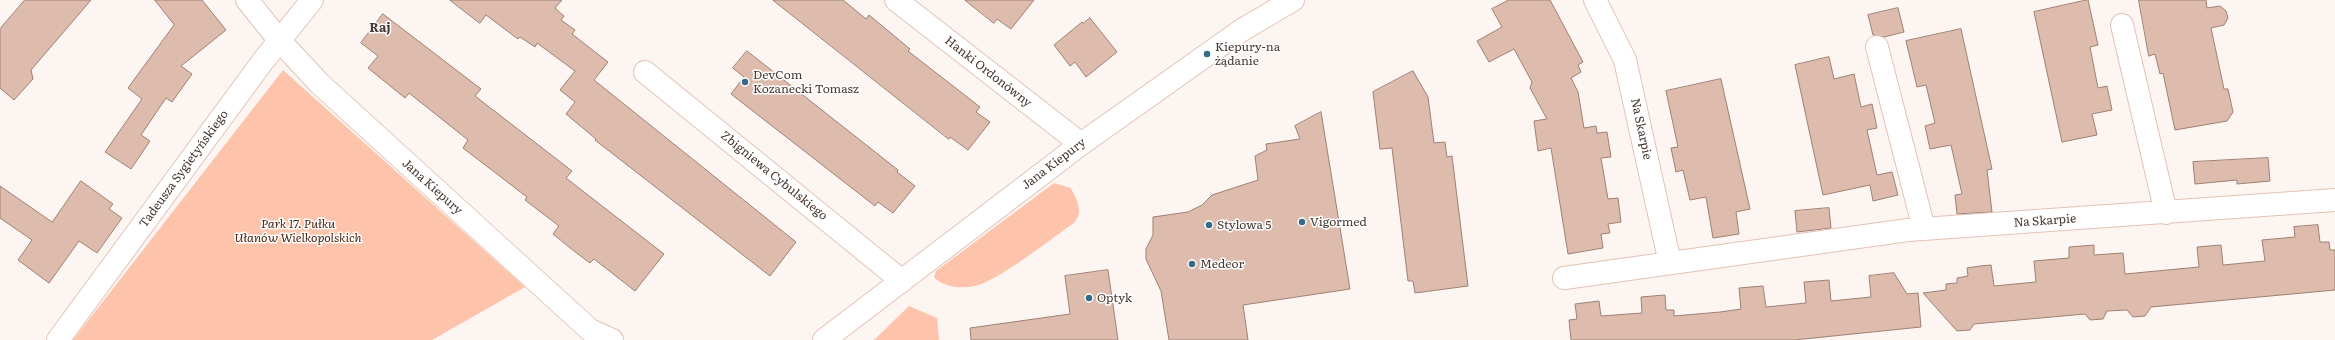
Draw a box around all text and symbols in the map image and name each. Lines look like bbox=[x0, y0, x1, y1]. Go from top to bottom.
district label: Raj bbox=[369, 20, 391, 36]
street label: Hanki Ordonówny bbox=[942, 34, 1034, 110]
place label: Kiepury-na żądanie bbox=[1215, 40, 1280, 68]
marker: Kiepury-na żądanie bbox=[1202, 49, 1212, 59]
place label: DevCom Kozanecki Tomasz bbox=[753, 68, 859, 96]
marker: DevCom Kozanecki Tomasz bbox=[740, 77, 750, 87]
street label: Na Skarpie bbox=[1627, 97, 1655, 161]
street label: Tadeusza Sygietyńskiego bbox=[137, 107, 231, 231]
street label: Zbigniewa Cybulskiego bbox=[718, 129, 830, 223]
street label: Jana Kiepury bbox=[1019, 135, 1089, 193]
street label: Jana Kiepury bbox=[399, 156, 465, 218]
street label: Na Skarpie bbox=[2013, 212, 2077, 230]
place label: Vigormed bbox=[1310, 215, 1367, 229]
park label: Park 17. Pułku Ułanów Wielkopolskich bbox=[234, 217, 362, 245]
marker: Vigormed bbox=[1297, 217, 1307, 227]
place label: Stylowa 5 bbox=[1217, 218, 1271, 232]
marker: Stylowa 5 bbox=[1204, 220, 1214, 230]
place label: Medeor bbox=[1200, 257, 1244, 271]
marker: Medeor bbox=[1187, 259, 1197, 269]
place label: Optyk bbox=[1097, 291, 1132, 305]
marker: Optyk bbox=[1084, 293, 1094, 303]

